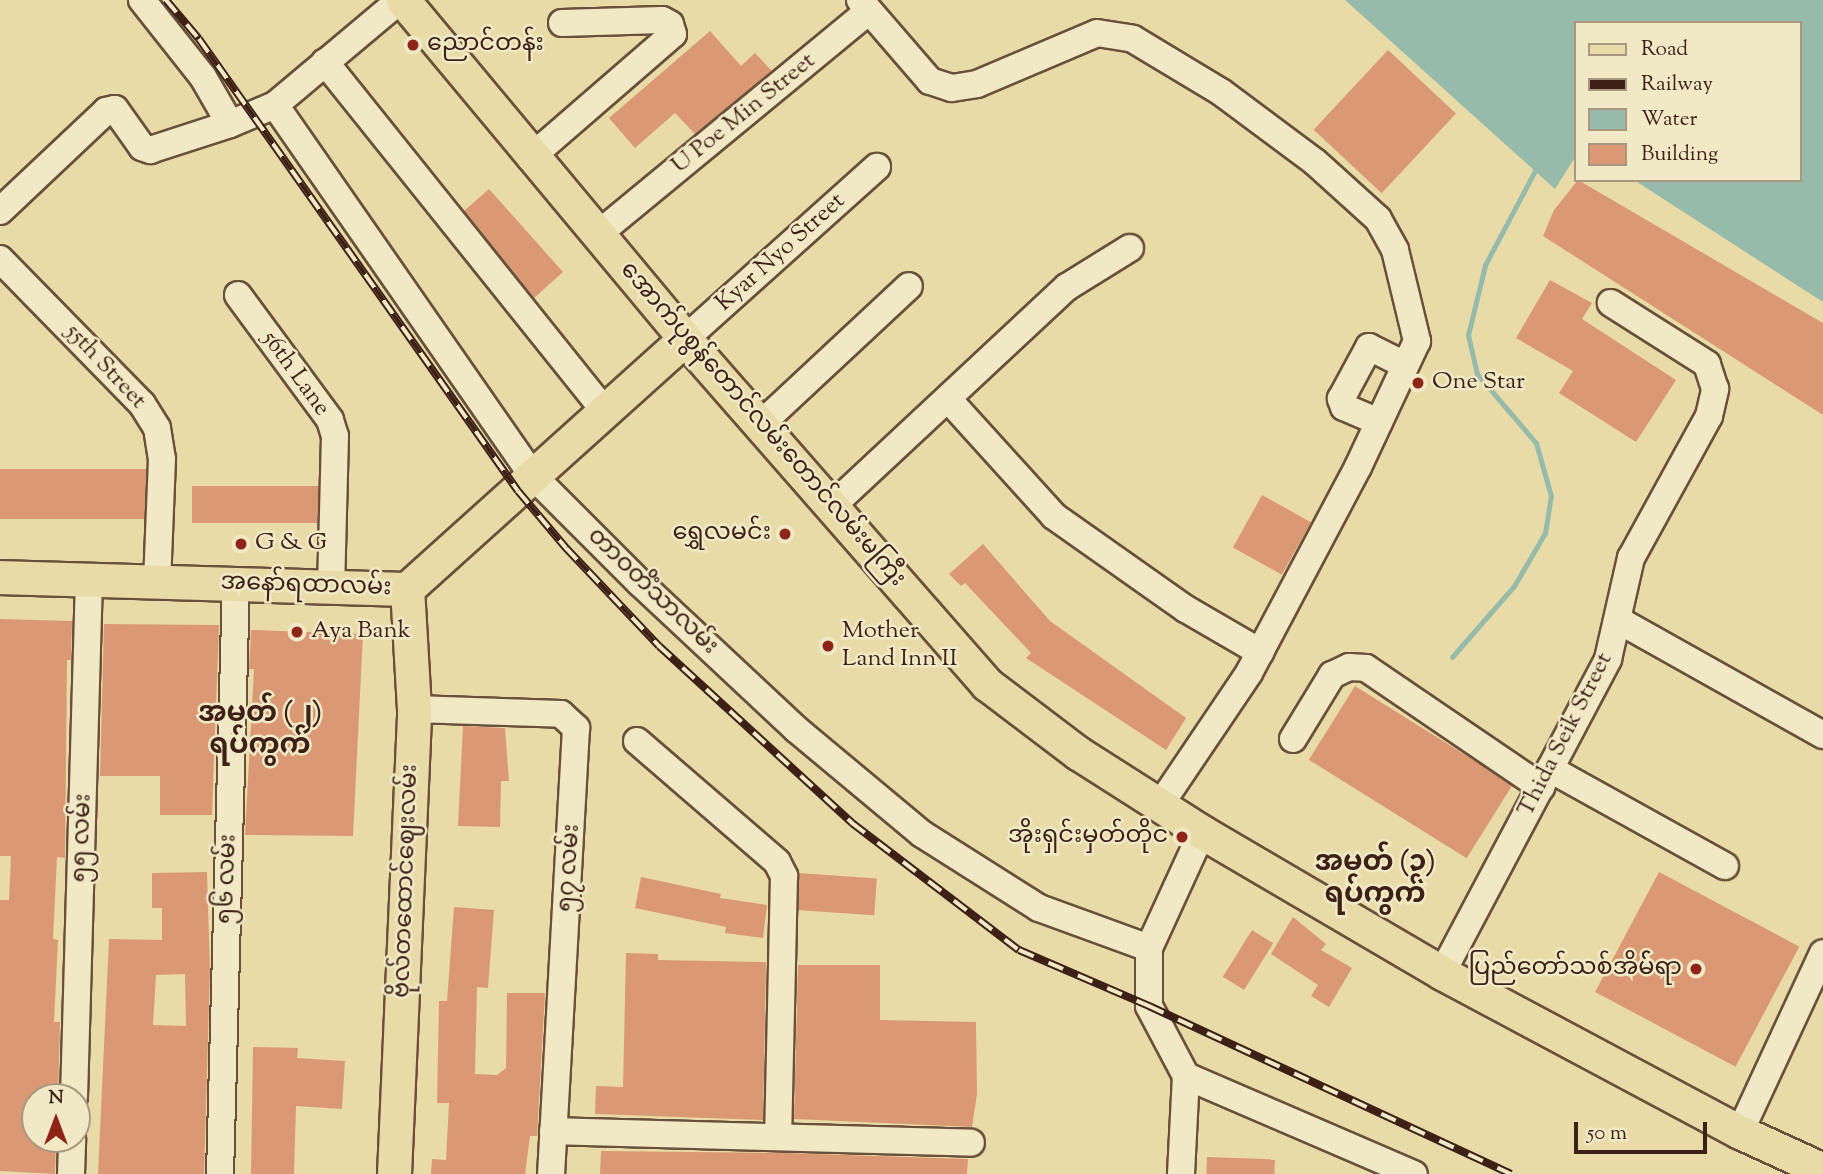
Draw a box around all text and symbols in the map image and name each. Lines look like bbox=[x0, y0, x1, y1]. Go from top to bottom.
legend bbox=[1574, 21, 1802, 182]
place label: ညောင်တန်း bbox=[427, 31, 544, 59]
text: Road bbox=[1641, 35, 1688, 65]
marker: ညောင်တန်း bbox=[405, 37, 421, 53]
street label: U Poe Min Street bbox=[666, 47, 822, 181]
text: Railway bbox=[1641, 70, 1713, 100]
text: Water bbox=[1641, 105, 1697, 135]
text: Building bbox=[1641, 140, 1718, 170]
street label: Kyar Nyo Street bbox=[711, 188, 851, 318]
street label: အောက်ပုစွန်တောင်လမ်းတောင်လမ်းမကြီး bbox=[613, 257, 911, 593]
street label: 55th Street bbox=[58, 318, 152, 416]
street label: 56th Lane bbox=[255, 326, 335, 422]
place label: One Star bbox=[1432, 369, 1525, 397]
marker: One Star bbox=[1410, 375, 1426, 391]
place label: ရွှေလမင်း bbox=[672, 520, 771, 548]
street label: တာဝတိံသာလမ်း bbox=[581, 522, 723, 662]
marker: ရွှေလမင်း bbox=[777, 526, 793, 542]
place label: G & G bbox=[255, 530, 327, 558]
marker: G & G bbox=[233, 536, 249, 552]
street label: အနော်ရထာလမ်း bbox=[220, 569, 392, 603]
place label: Aya Bank bbox=[311, 618, 411, 646]
place label: Mother Land Inn II bbox=[842, 618, 957, 674]
marker: Aya Bank bbox=[289, 624, 305, 640]
marker: Mother Land Inn II bbox=[820, 638, 836, 654]
street label: Thida Seik Street bbox=[1512, 648, 1620, 822]
district label: အမှတ် (၂) ရပ်ကွက် bbox=[198, 697, 322, 763]
street label: ဗိုလ်တထောင်ဈေးလမ်း bbox=[389, 764, 425, 998]
street label: ၅၅ လမ်း bbox=[67, 793, 99, 883]
street label: ၅၇ လမ်း bbox=[553, 823, 587, 913]
place label: အိုးရှင်းမှတ်တိုင bbox=[1008, 823, 1168, 851]
marker: အိုးရှင်းမှတ်တိုင bbox=[1174, 829, 1190, 845]
street label: ၅၆ လမ်း bbox=[212, 833, 244, 925]
district label: အမှတ် (၃) ရပ်ကွက် bbox=[1315, 846, 1435, 912]
place label: ပြည်တော်သစ်အိမ််ရာ bbox=[1468, 955, 1682, 983]
marker: ပြည်တော်သစ်အိမ််ရာ bbox=[1688, 961, 1704, 977]
north arrow bbox=[21, 1083, 91, 1153]
text: N bbox=[48, 1085, 64, 1112]
scale bar bbox=[1578, 1108, 1711, 1152]
text: 50 m bbox=[1587, 1119, 1627, 1149]

